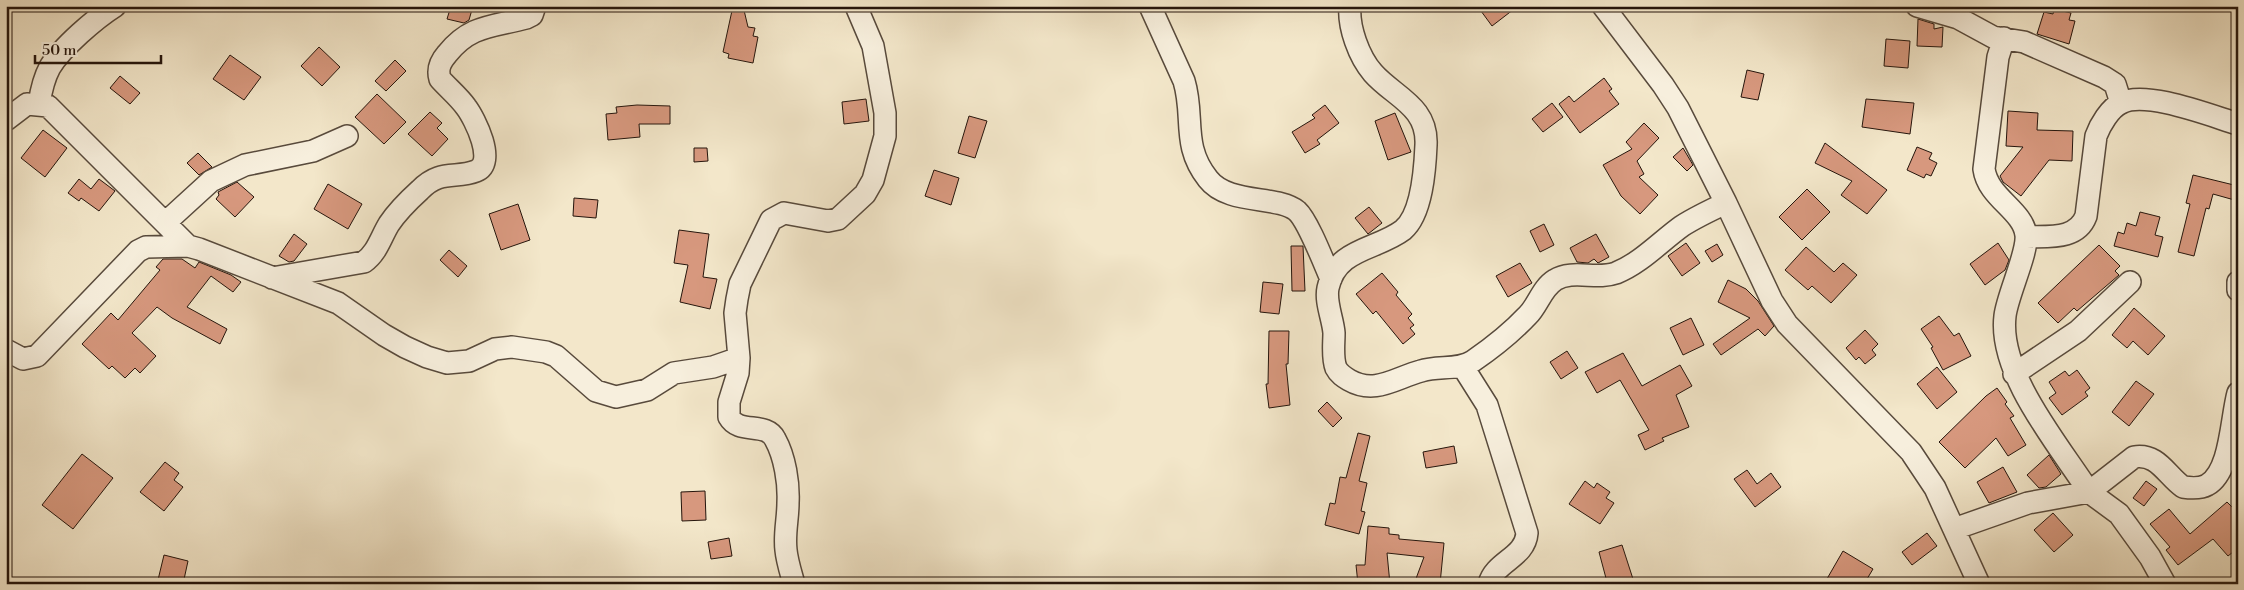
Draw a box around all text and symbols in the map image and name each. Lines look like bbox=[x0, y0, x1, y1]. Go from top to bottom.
scale bar bbox=[35, 32, 161, 64]
text: 50 m bbox=[42, 41, 76, 60]

